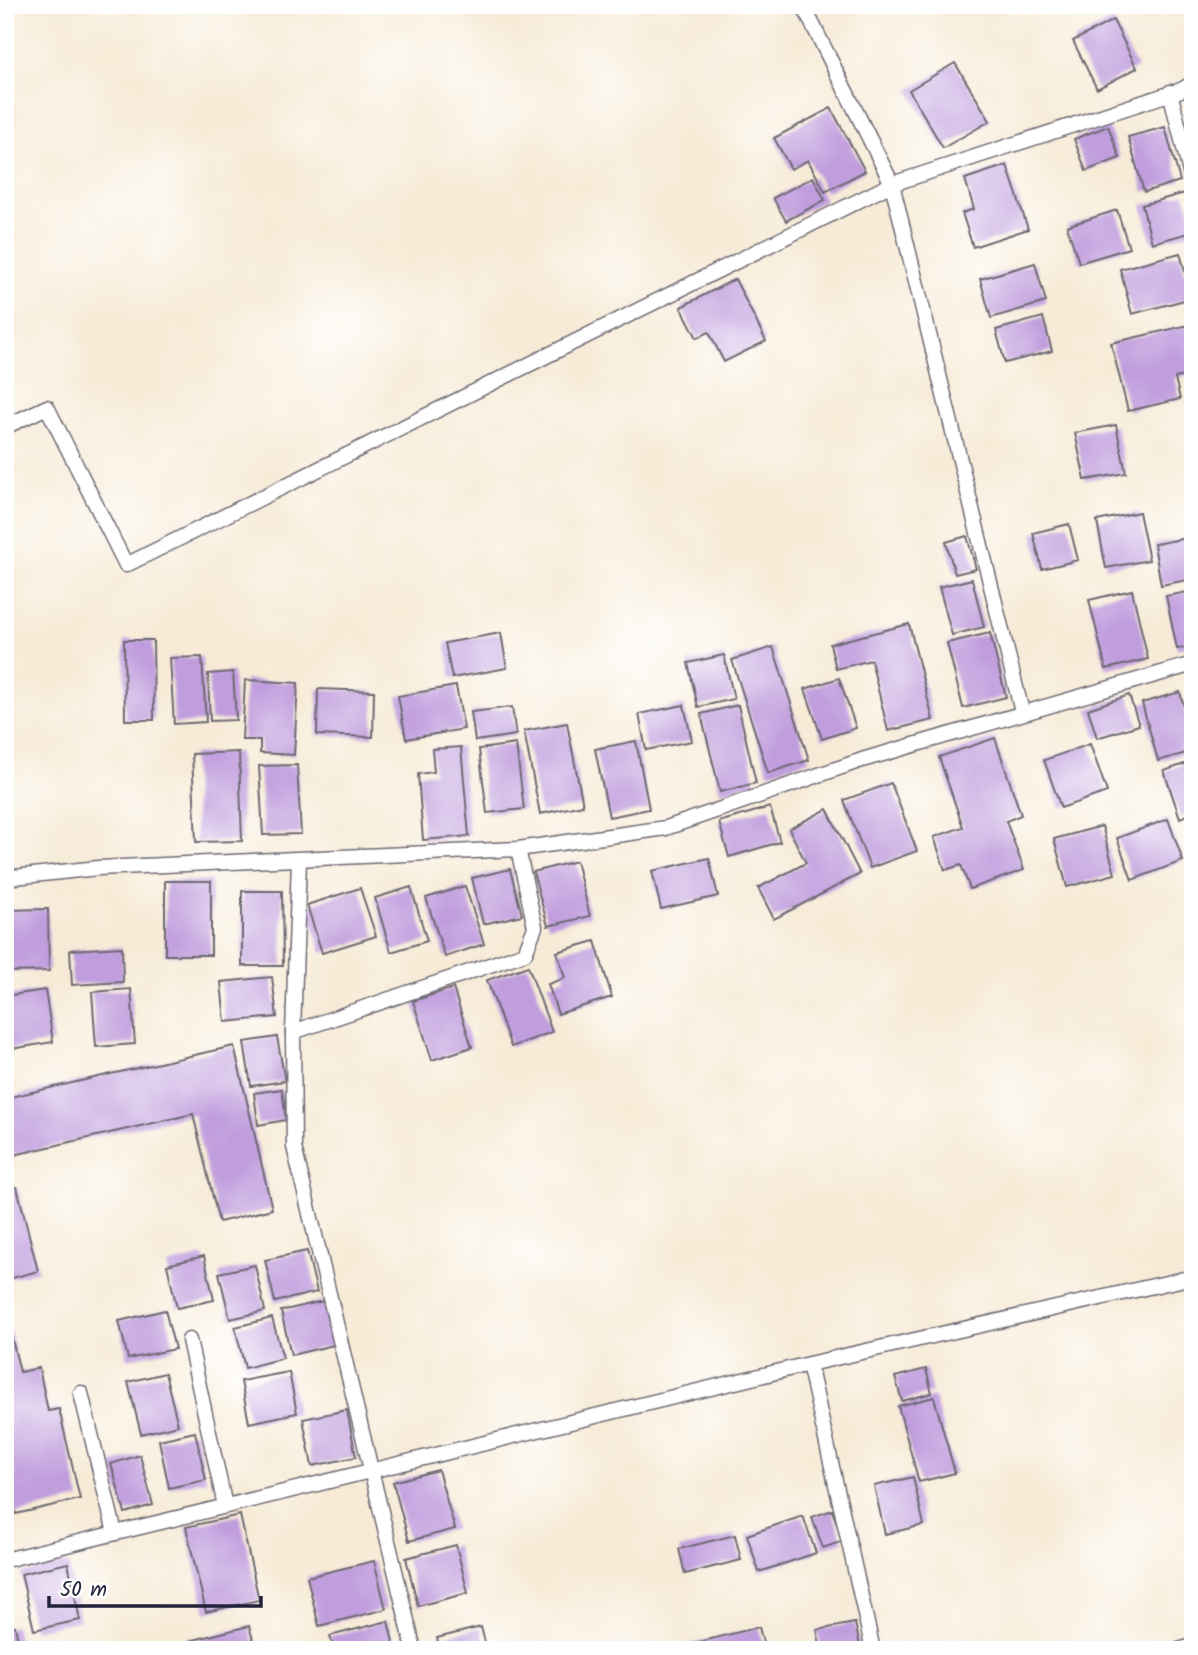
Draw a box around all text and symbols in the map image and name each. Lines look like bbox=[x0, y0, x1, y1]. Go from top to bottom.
scale bar bbox=[49, 1564, 261, 1608]
text: 50 m bbox=[60, 1574, 107, 1607]

